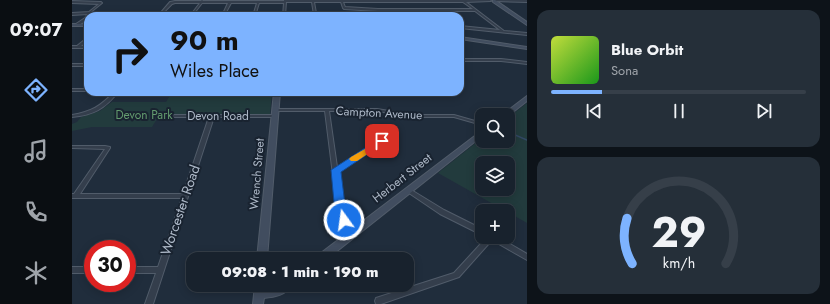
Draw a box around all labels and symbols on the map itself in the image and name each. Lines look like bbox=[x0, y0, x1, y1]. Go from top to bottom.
street label: Campton Avenue bbox=[335, 102, 423, 124]
park label: Devon Park bbox=[115, 106, 173, 124]
street label: Devon Road bbox=[187, 107, 249, 125]
pin bbox=[365, 124, 399, 158]
street label: Wrench Street bbox=[245, 137, 269, 211]
street label: Herbert Street bbox=[368, 149, 436, 207]
street label: Worcester Road bbox=[155, 162, 205, 258]
position arrow bbox=[323, 199, 365, 241]
speed limit sign: 30 bbox=[84, 240, 136, 292]

